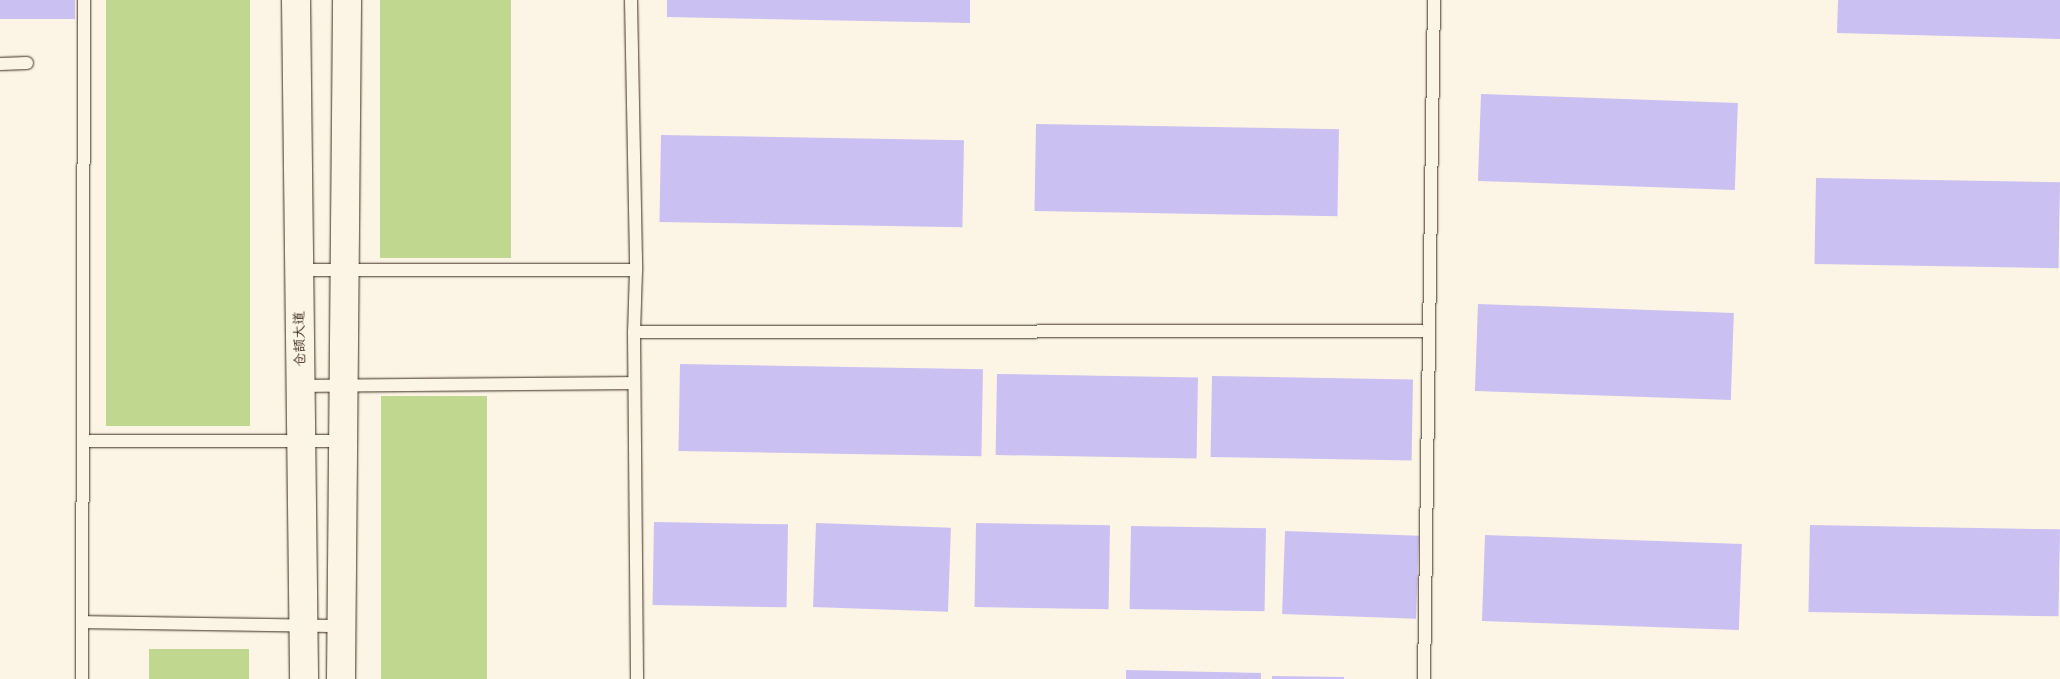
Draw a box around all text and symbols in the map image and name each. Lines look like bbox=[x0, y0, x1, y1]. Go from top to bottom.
street label: 仓颉大道 bbox=[291, 311, 309, 367]

